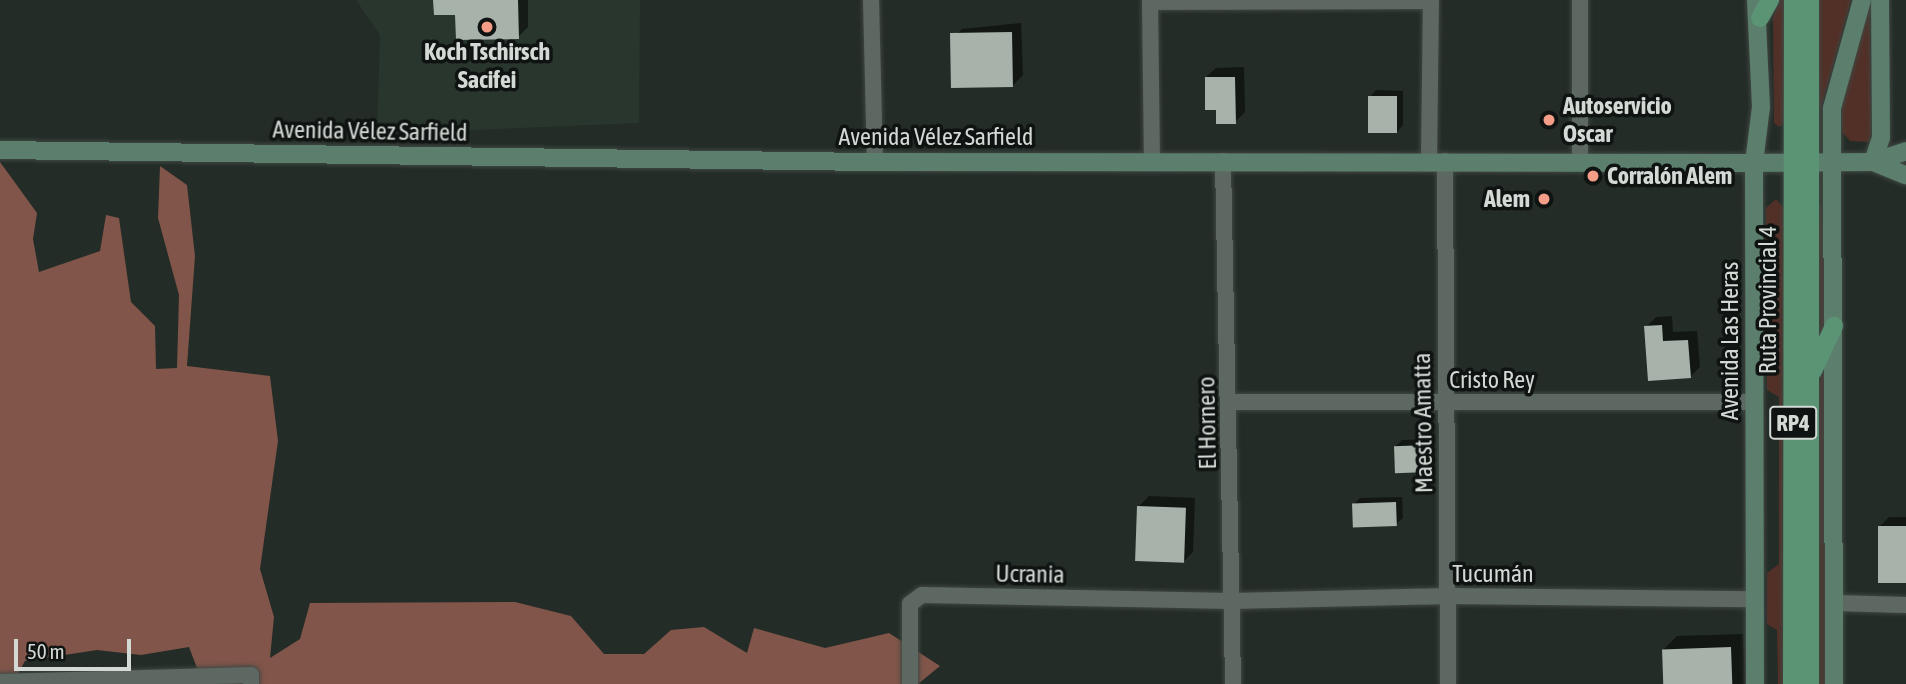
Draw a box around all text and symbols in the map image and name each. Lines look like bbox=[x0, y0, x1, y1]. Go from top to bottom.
marker: Koch Tschirsch Sacifei bbox=[479, 19, 495, 35]
place label: Koch Tschirsch Sacifei bbox=[424, 38, 550, 94]
place label: Autoservicio Oscar bbox=[1563, 92, 1672, 148]
marker: Autoservicio Oscar bbox=[1541, 112, 1557, 128]
street label: Avenida Vélez Sarfield bbox=[272, 115, 468, 147]
street label: Avenida Vélez Sarfield bbox=[839, 123, 1033, 151]
place label: Corralón Alem bbox=[1607, 162, 1732, 190]
marker: Corralón Alem bbox=[1585, 168, 1601, 184]
place label: Alem bbox=[1484, 185, 1530, 213]
marker: Alem bbox=[1536, 191, 1552, 207]
street label: Ruta Provincial 4 bbox=[1754, 226, 1782, 374]
street label: Avenida Las Heras bbox=[1716, 262, 1744, 420]
street label: Maestro Amatta bbox=[1407, 353, 1439, 493]
street label: Cristo Rey bbox=[1449, 366, 1535, 394]
street label: El Hornero bbox=[1192, 376, 1222, 470]
road number: RP4 bbox=[1769, 404, 1818, 442]
street label: Ucrania bbox=[995, 559, 1065, 589]
street label: Tucumán bbox=[1452, 560, 1534, 588]
scale bar bbox=[18, 624, 135, 668]
text: 50 m bbox=[27, 639, 65, 663]

